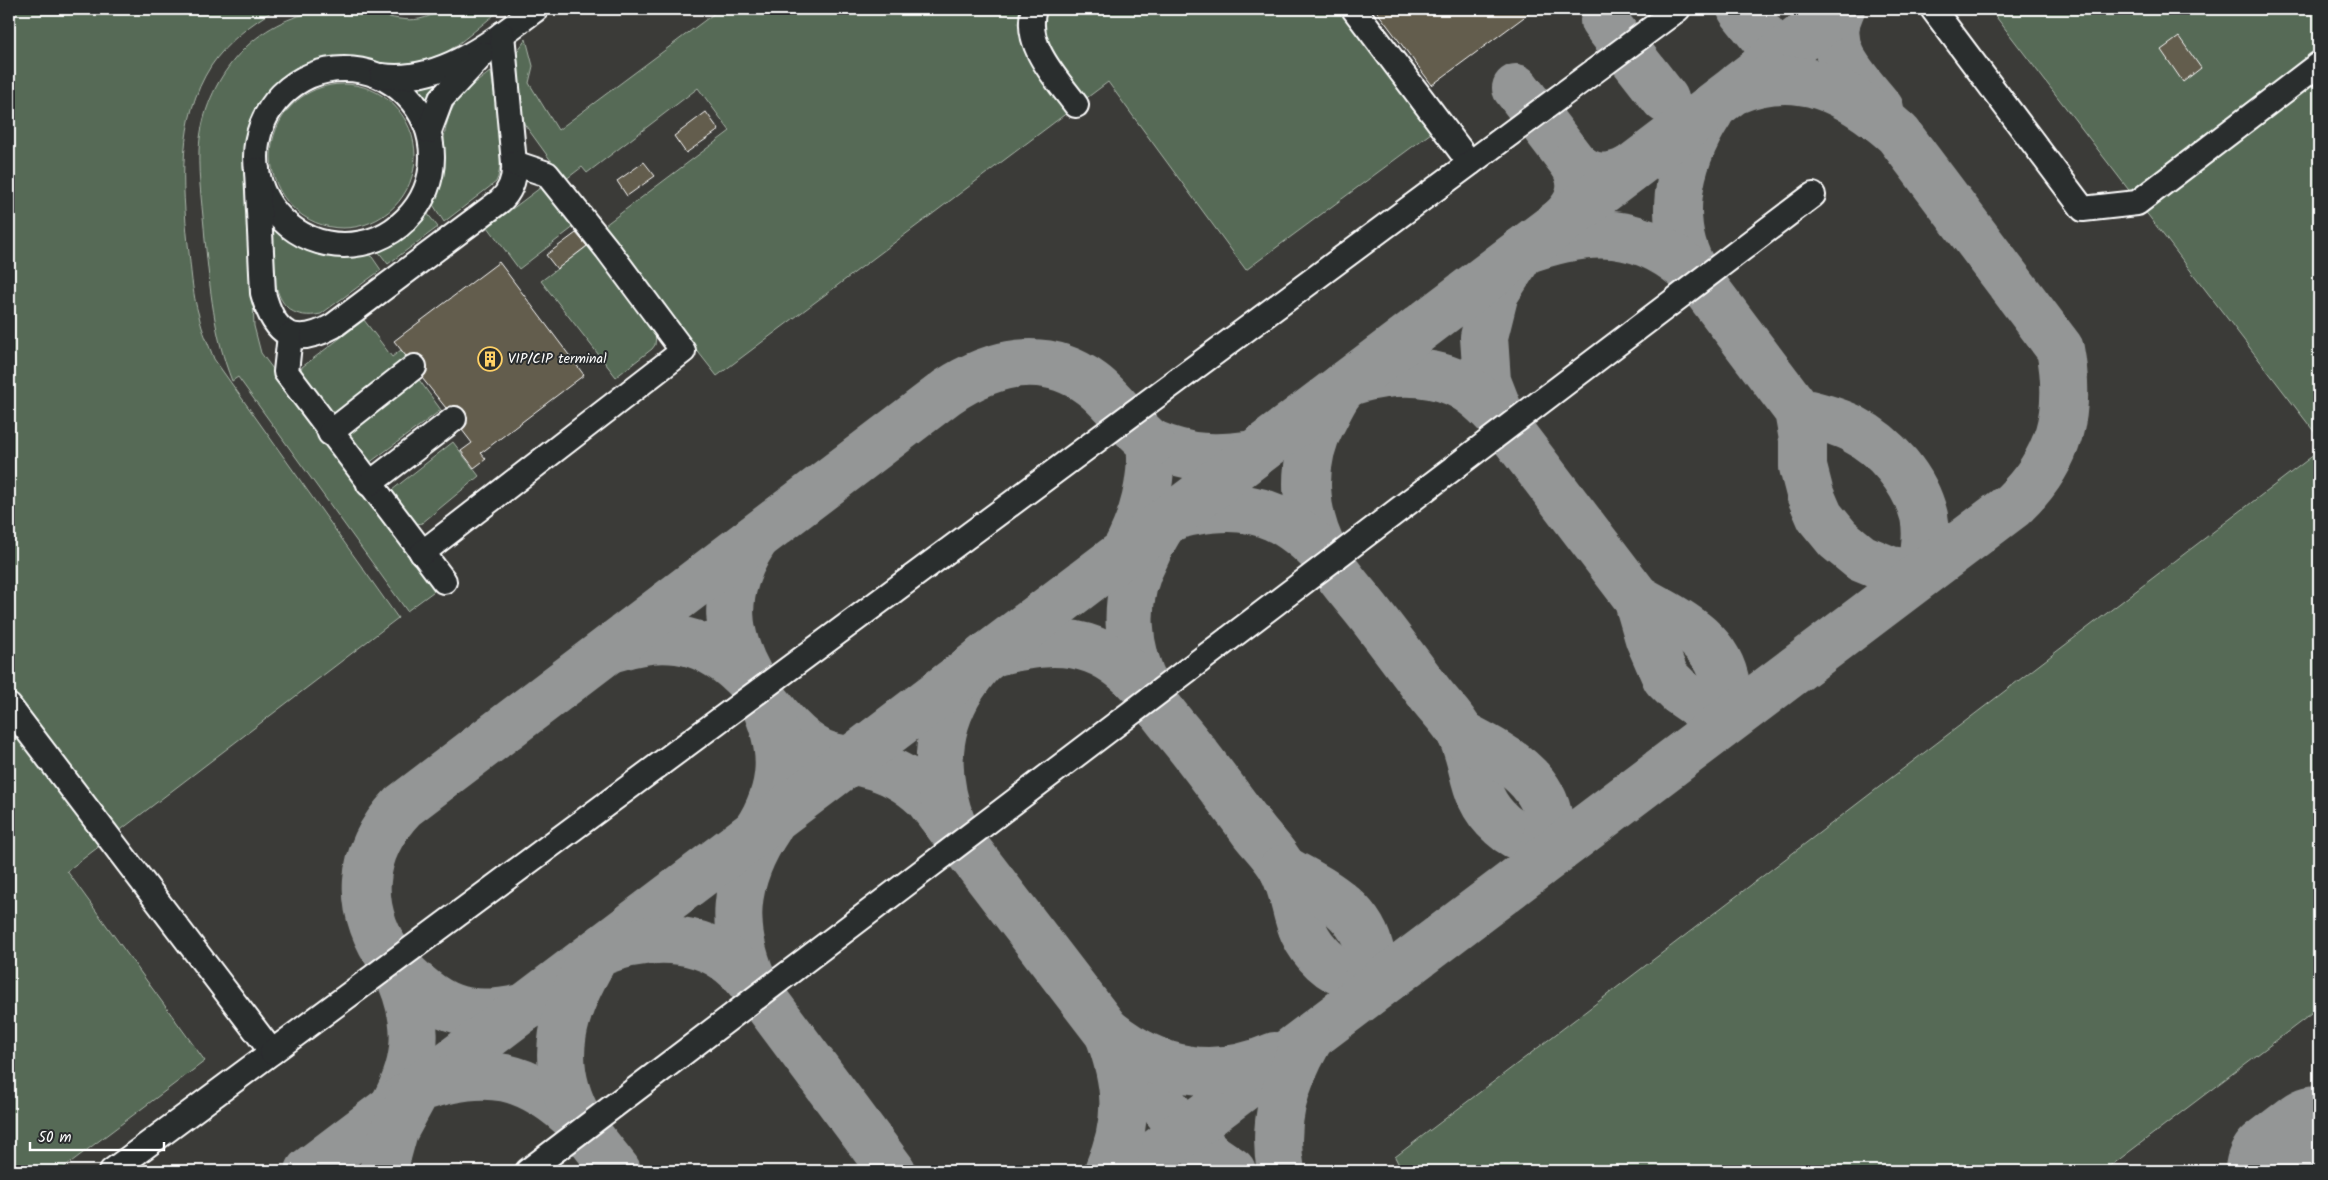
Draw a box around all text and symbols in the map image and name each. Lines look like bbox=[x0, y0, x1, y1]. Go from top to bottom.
building icon: VIP/CIP terminal bbox=[477, 346, 503, 372]
place label: VIP/CIP terminal bbox=[508, 348, 607, 370]
scale bar bbox=[30, 1120, 164, 1152]
text: 50 m bbox=[38, 1126, 72, 1150]

